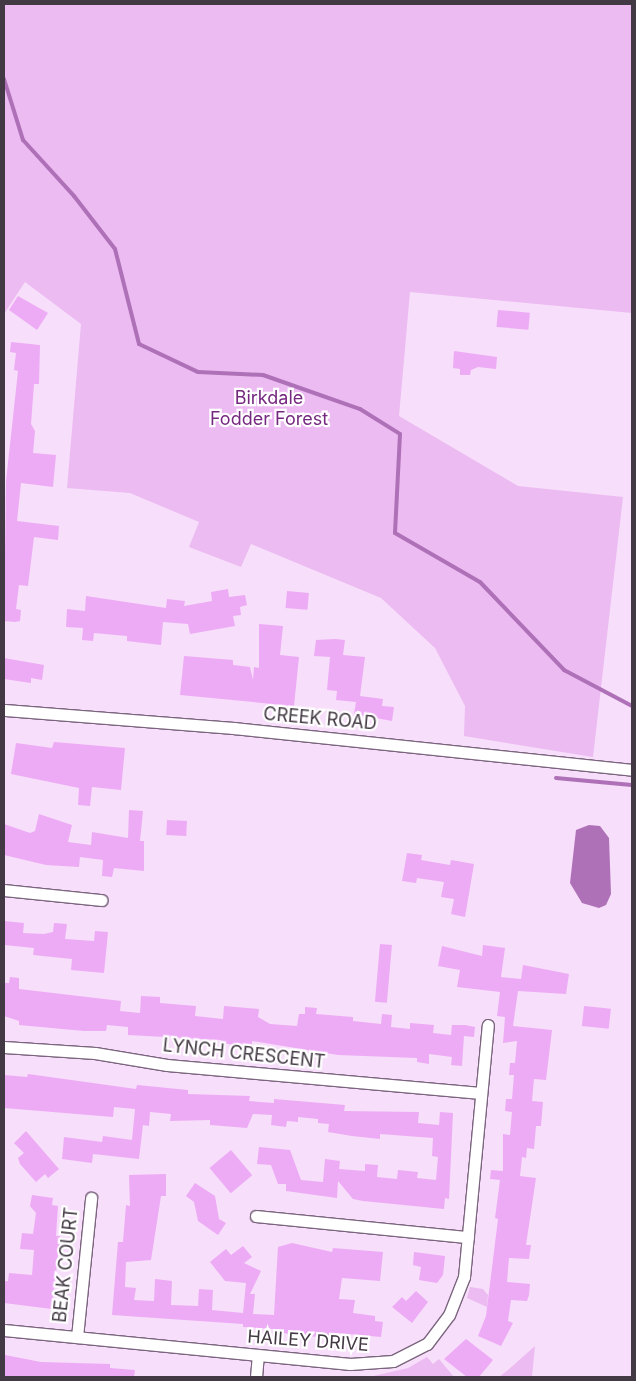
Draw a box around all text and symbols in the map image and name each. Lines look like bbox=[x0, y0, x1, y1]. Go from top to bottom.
park label: Birkdale Fodder Forest bbox=[210, 388, 328, 430]
street label: CREEK ROAD bbox=[262, 703, 378, 735]
street label: LYNCH CRESCENT bbox=[162, 1035, 326, 1073]
street label: BEAK COURT bbox=[49, 1206, 83, 1324]
street label: HAILEY DRIVE bbox=[247, 1326, 369, 1356]

